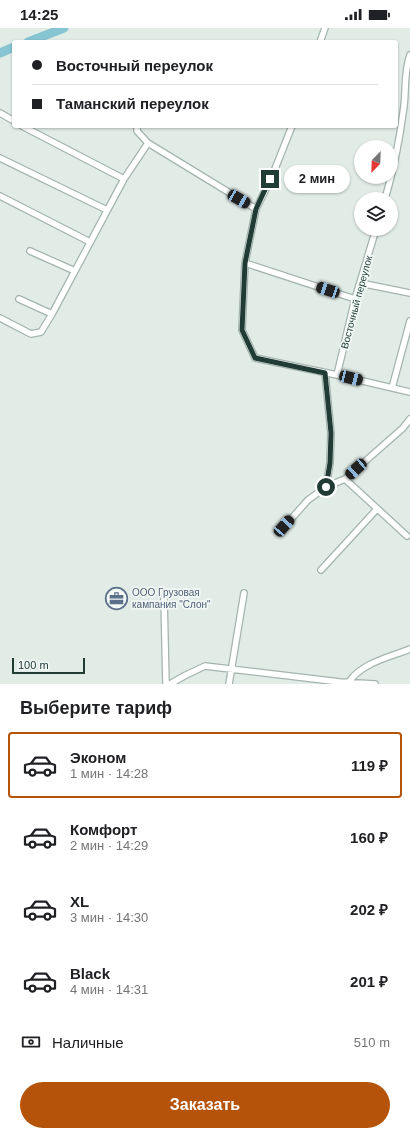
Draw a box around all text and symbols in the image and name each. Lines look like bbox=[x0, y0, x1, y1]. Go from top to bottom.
text: 14:25 bbox=[20, 6, 58, 23]
text: Восточный переулок bbox=[56, 57, 213, 74]
text: Таманский переулок bbox=[56, 95, 209, 112]
north arrow bbox=[354, 140, 398, 184]
map controls bbox=[354, 140, 398, 236]
callout: 2 мин bbox=[284, 165, 350, 193]
route end bbox=[261, 170, 279, 188]
text: 2 мин bbox=[299, 171, 335, 186]
car bbox=[226, 188, 252, 210]
button: layers bbox=[354, 192, 398, 236]
street label: Восточный переулок bbox=[339, 254, 374, 350]
car bbox=[315, 281, 341, 299]
car bbox=[338, 369, 364, 387]
car bbox=[343, 457, 369, 481]
route start bbox=[317, 478, 335, 496]
car bbox=[272, 513, 296, 539]
office icon: ООО Грузовая кампания "Слон" bbox=[103, 585, 129, 611]
place label: ООО Грузовая кампания "Слон" bbox=[132, 587, 211, 610]
scale bar bbox=[12, 656, 85, 675]
text: 100 m bbox=[18, 659, 49, 671]
text: Выберите тариф bbox=[20, 698, 172, 718]
icon: car bbox=[22, 747, 58, 783]
text: Эконом bbox=[70, 749, 126, 766]
text: 119 ₽ bbox=[351, 757, 388, 774]
text: 1 мин · 14:28 bbox=[70, 766, 148, 781]
icon: car bbox=[22, 819, 58, 855]
text: Комфорт bbox=[70, 821, 137, 838]
text: 160 ₽ bbox=[350, 829, 388, 846]
text: 2 мин · 14:29 bbox=[70, 838, 148, 853]
icon: car bbox=[22, 891, 58, 927]
text: XL bbox=[70, 893, 89, 910]
text: 202 ₽ bbox=[350, 901, 388, 918]
text: 3 мин · 14:30 bbox=[70, 910, 148, 925]
icon: car bbox=[22, 963, 58, 999]
text: Black bbox=[70, 965, 110, 982]
text: 201 ₽ bbox=[350, 973, 388, 990]
text: 4 мин · 14:31 bbox=[70, 982, 148, 997]
icon: cash bbox=[20, 1031, 42, 1053]
text: Наличные bbox=[52, 1034, 124, 1051]
text: 510 m bbox=[354, 1035, 390, 1050]
button: Заказать bbox=[20, 1082, 390, 1128]

